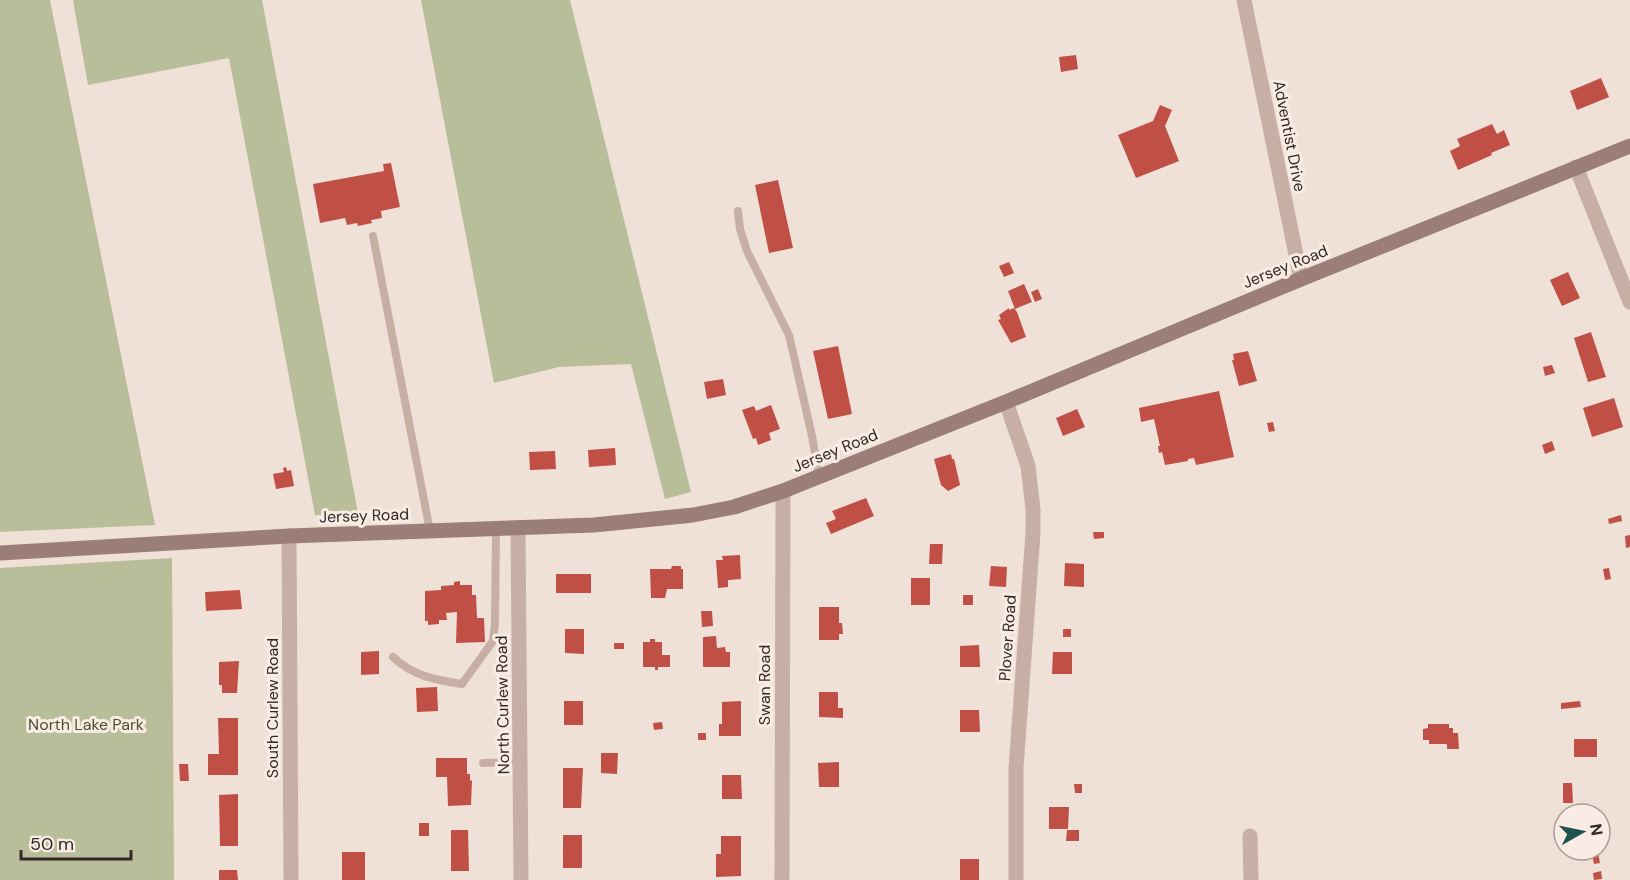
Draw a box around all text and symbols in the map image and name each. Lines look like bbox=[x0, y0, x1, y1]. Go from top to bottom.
street label: Adventist Drive bbox=[1268, 79, 1311, 193]
street label: Jersey Road bbox=[1239, 240, 1331, 293]
street label: Jersey Road bbox=[789, 424, 881, 477]
street label: Jersey Road bbox=[319, 503, 409, 528]
street label: Plover Road bbox=[994, 594, 1021, 682]
street label: North Curlew Road bbox=[491, 635, 514, 775]
street label: South Curlew Road bbox=[262, 638, 283, 778]
street label: Swan Road bbox=[754, 645, 775, 725]
park label: North Lake Park bbox=[28, 714, 144, 735]
north arrow bbox=[1552, 802, 1612, 862]
text: N bbox=[1585, 822, 1608, 837]
scale bar bbox=[21, 823, 130, 861]
text: 50 m bbox=[30, 832, 74, 856]

